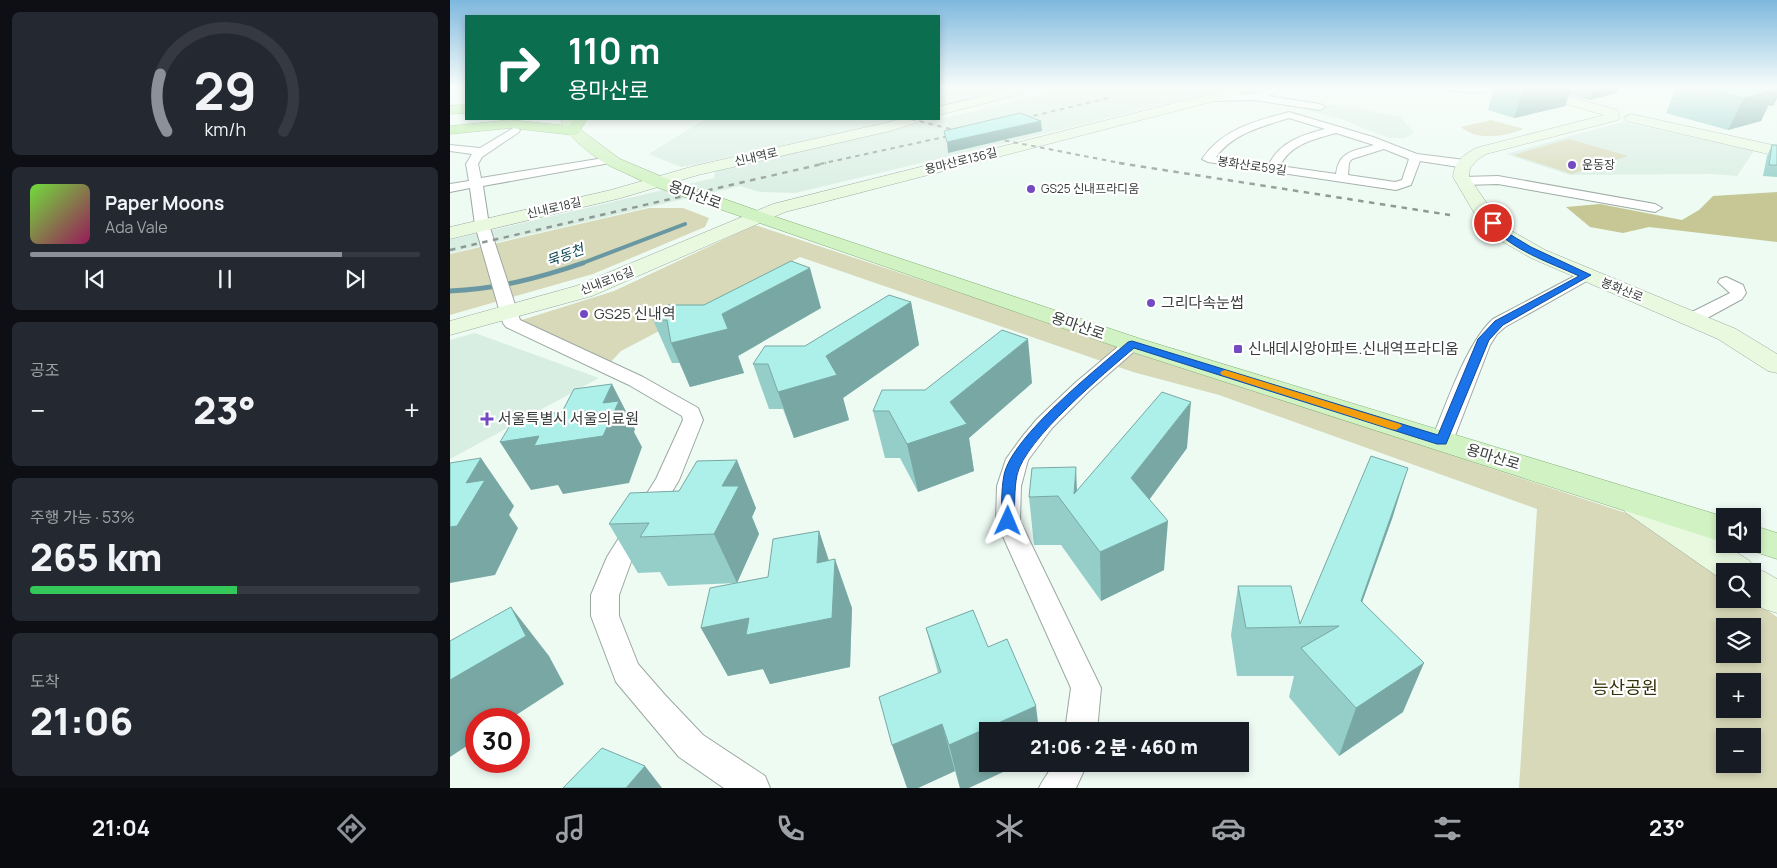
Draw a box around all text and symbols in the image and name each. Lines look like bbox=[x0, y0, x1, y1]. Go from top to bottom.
text: 110 m bbox=[568, 27, 660, 75]
icon: right bbox=[485, 35, 550, 100]
text: 29 bbox=[193, 55, 257, 126]
text: 용마산로 bbox=[568, 75, 649, 105]
text: km/h bbox=[204, 117, 246, 141]
street label: 신내역로 bbox=[732, 143, 779, 170]
street label: 용마산로136길 bbox=[923, 143, 999, 178]
street label: 봉화산로59길 bbox=[1216, 152, 1288, 179]
place label: 운동장 bbox=[1582, 156, 1615, 173]
marker: 운동장 bbox=[1566, 159, 1578, 171]
street label: 용마산로 bbox=[666, 175, 725, 214]
place label: GS25 신내프라디움 bbox=[1041, 180, 1139, 197]
marker: GS25 신내프라디움 bbox=[1025, 183, 1037, 195]
text: Paper Moons bbox=[105, 190, 224, 216]
street label: 신내로18길 bbox=[525, 193, 583, 222]
pin bbox=[1472, 202, 1514, 244]
icon: arrive bbox=[1479, 209, 1507, 237]
text: Ada Vale bbox=[105, 216, 168, 238]
water label: 묵동천 bbox=[543, 239, 587, 270]
street label: 신내로16길 bbox=[577, 263, 636, 299]
icon: previous bbox=[81, 265, 109, 293]
icon: pause bbox=[211, 265, 239, 293]
icon: next bbox=[341, 265, 369, 293]
street label: 봉화산로 bbox=[1599, 273, 1646, 306]
place label: 그리다속눈썹 bbox=[1161, 292, 1244, 313]
marker: 그리다속눈썹 bbox=[1145, 297, 1157, 309]
place label: GS25 신내역 bbox=[594, 303, 675, 324]
street label: 용마산로 bbox=[1049, 307, 1108, 344]
marker: GS25 신내역 bbox=[578, 308, 590, 320]
place label: 신내데시앙아파트.신내역프라디움 bbox=[1248, 338, 1459, 359]
marker: 신내데시앙아파트.신내역프라디움 bbox=[1232, 343, 1244, 355]
text: 공조 bbox=[30, 359, 59, 381]
text: 23° bbox=[193, 383, 256, 435]
text: − bbox=[30, 391, 45, 429]
text: + bbox=[404, 391, 420, 429]
place label: 서울특별시 서울의료원 bbox=[498, 408, 639, 429]
marker: 서울특별시 서울의료원 bbox=[480, 412, 494, 426]
street label: 용마산로 bbox=[1464, 438, 1523, 475]
position arrow bbox=[981, 494, 1033, 546]
text: 주행 가능 · 53% bbox=[30, 506, 135, 528]
map controls bbox=[1716, 508, 1761, 773]
button: sound bbox=[1716, 508, 1761, 553]
text: 265 km bbox=[30, 530, 162, 582]
button: search bbox=[1716, 563, 1761, 608]
button: layers bbox=[1716, 618, 1761, 663]
text: 도착 bbox=[30, 670, 59, 692]
button: + bbox=[1716, 673, 1761, 718]
park label: 능산공원 bbox=[1592, 675, 1658, 699]
text: 21:06 bbox=[30, 694, 133, 746]
speed limit sign: 30 bbox=[465, 708, 530, 773]
button: − bbox=[1716, 728, 1761, 773]
text: 21:06 · 2 분 · 460 m bbox=[1030, 734, 1198, 760]
icon: directions bbox=[334, 811, 369, 846]
icon: music bbox=[553, 811, 588, 846]
icon: phone bbox=[773, 811, 808, 846]
icon: climate bbox=[992, 811, 1027, 846]
icon: car bbox=[1211, 811, 1246, 846]
icon: filters bbox=[1430, 811, 1465, 846]
text: 21:04 bbox=[92, 813, 150, 843]
text: 23° bbox=[1649, 813, 1685, 843]

